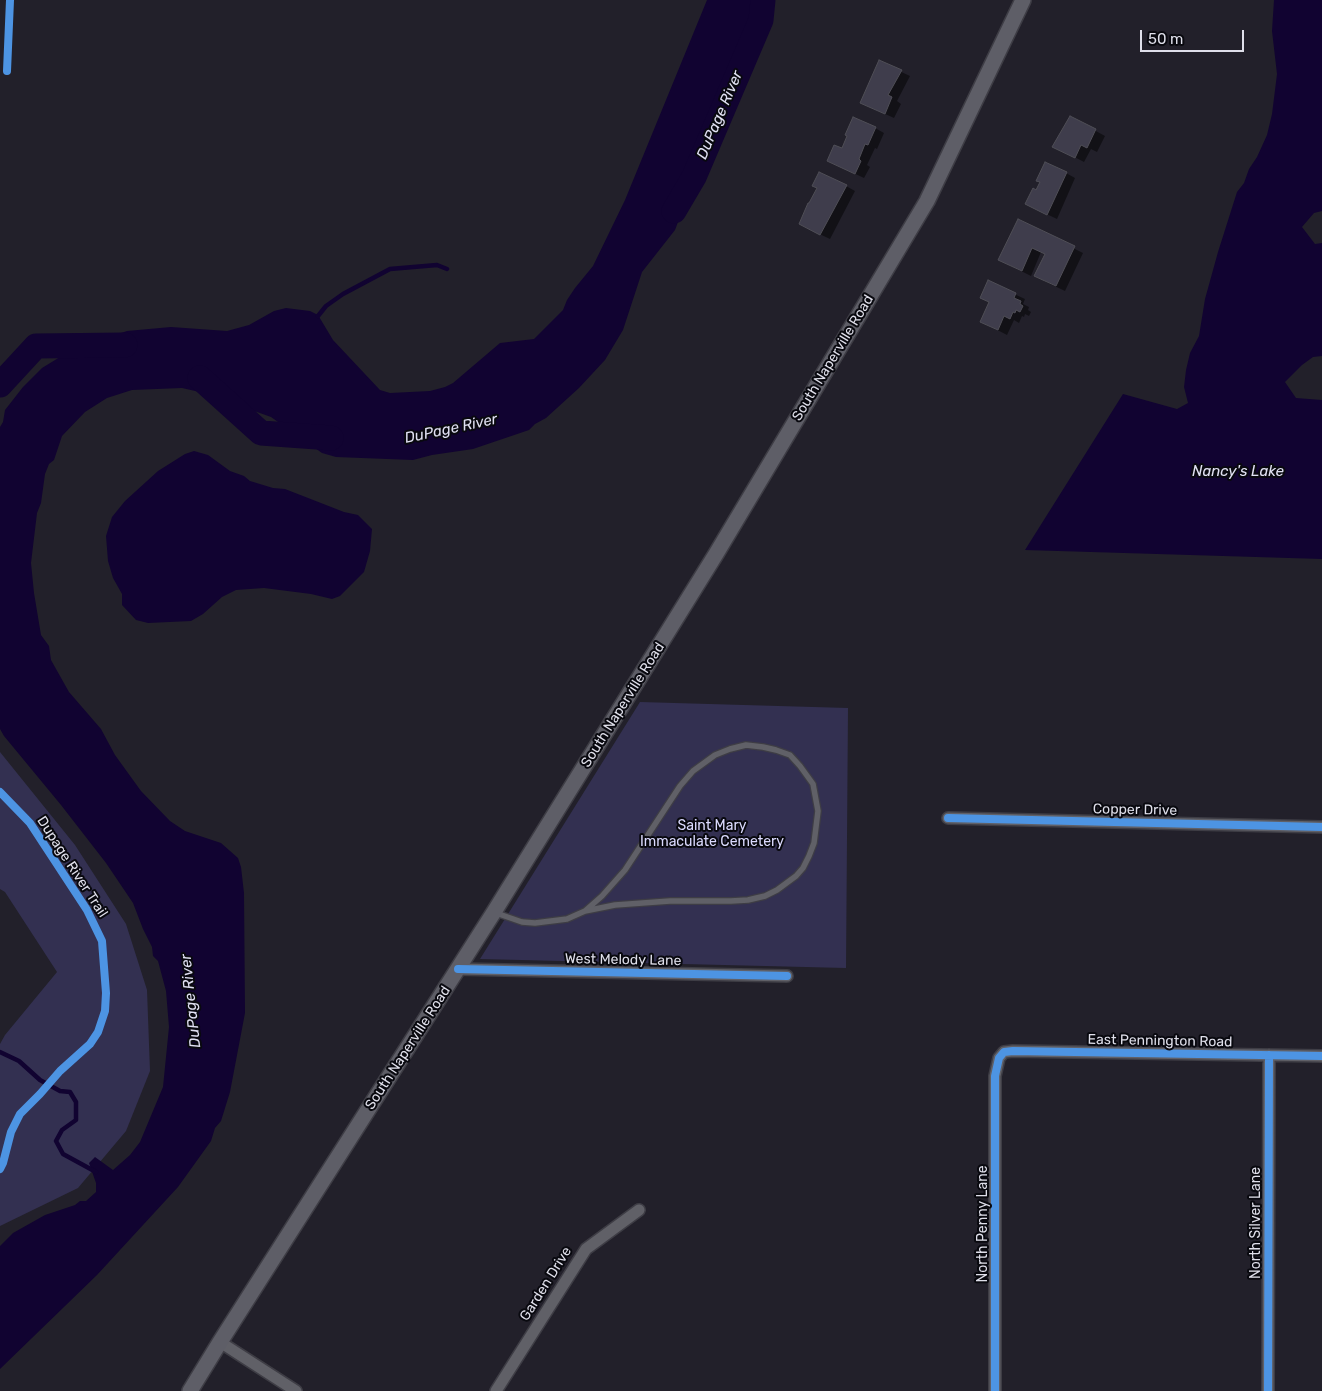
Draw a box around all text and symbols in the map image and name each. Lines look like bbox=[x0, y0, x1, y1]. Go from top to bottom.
scale bar bbox=[1142, 20, 1246, 52]
text: 50 m bbox=[1148, 30, 1183, 48]
water label: DuPage River bbox=[693, 68, 747, 162]
street label: South Naperville Road bbox=[789, 292, 877, 424]
water label: DuPage River bbox=[403, 410, 499, 448]
water label: Nancy's Lake bbox=[1192, 463, 1284, 481]
street label: South Naperville Road bbox=[578, 640, 668, 770]
street label: Copper Drive bbox=[1093, 801, 1177, 819]
street label: Dupage River Trail bbox=[33, 813, 111, 921]
park label: Saint Mary Immaculate Cemetery bbox=[640, 818, 784, 850]
street label: West Melody Lane bbox=[565, 951, 681, 969]
water label: DuPage River bbox=[177, 953, 205, 1049]
street label: South Naperville Road bbox=[362, 983, 454, 1113]
street label: East Pennington Road bbox=[1087, 1031, 1233, 1051]
street label: North Penny Lane bbox=[975, 1165, 991, 1283]
street label: North Silver Lane bbox=[1248, 1167, 1264, 1279]
street label: Garden Drive bbox=[517, 1244, 575, 1324]

